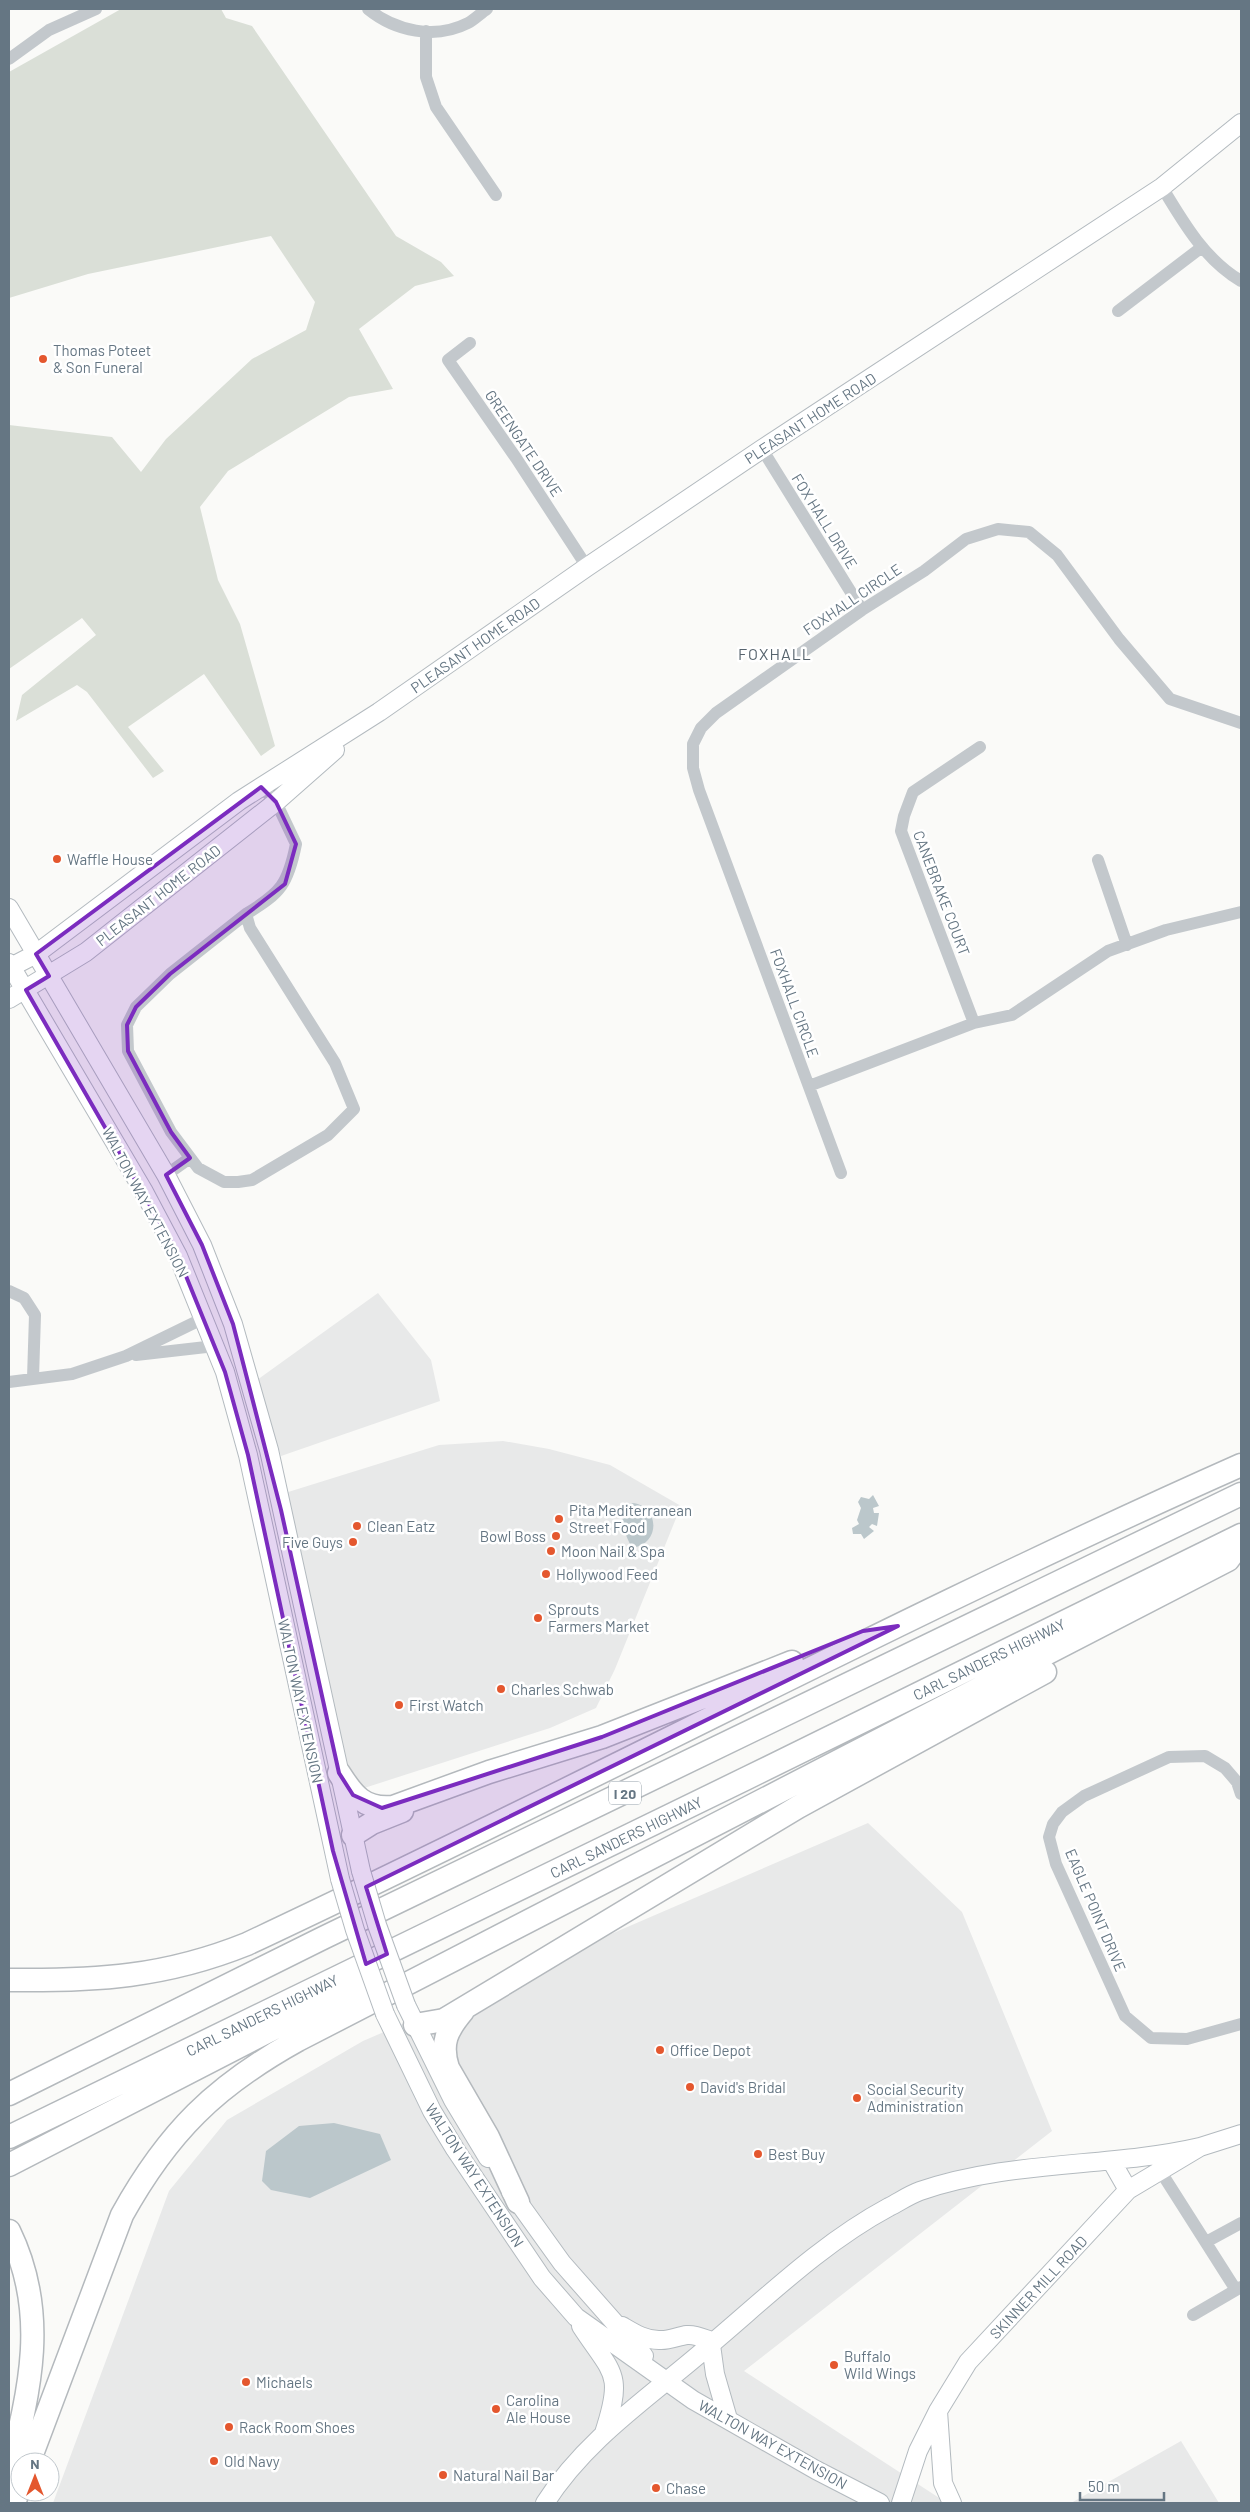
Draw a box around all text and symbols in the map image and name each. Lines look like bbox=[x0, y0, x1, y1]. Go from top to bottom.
place label: Thomas Poteet & Son Funeral bbox=[53, 341, 151, 376]
marker: Thomas Poteet & Son Funeral bbox=[37, 353, 49, 365]
street label: PLEASANT HOME ROAD bbox=[741, 369, 879, 467]
street label: GREENGATE DRIVE bbox=[482, 386, 566, 500]
street label: FOX HALL DRIVE bbox=[789, 470, 861, 572]
street label: FOXHALL CIRCLE bbox=[799, 560, 905, 638]
street label: PLEASANT HOME ROAD bbox=[407, 594, 543, 696]
district label: FOXHALL bbox=[738, 644, 812, 663]
street label: CANEBRAKE COURT bbox=[910, 828, 974, 958]
street label: PLEASANT HOME ROAD bbox=[92, 841, 224, 949]
place label: Waffle House bbox=[67, 850, 153, 868]
marker: Waffle House bbox=[51, 853, 63, 865]
street label: FOXHALL CIRCLE bbox=[767, 946, 823, 1060]
street label: WALTON WAY EXTENSION bbox=[99, 1124, 193, 1280]
place label: Pita Mediterranean Street Food bbox=[569, 1501, 692, 1536]
marker: Pita Mediterranean Street Food bbox=[553, 1513, 565, 1525]
place label: Clean Eatz bbox=[367, 1517, 435, 1535]
marker: Clean Eatz bbox=[351, 1520, 363, 1532]
place label: Bowl Boss bbox=[480, 1527, 546, 1545]
marker: Bowl Boss bbox=[550, 1530, 562, 1542]
place label: Five Guys bbox=[282, 1533, 343, 1551]
marker: Five Guys bbox=[347, 1536, 359, 1548]
place label: Moon Nail & Spa bbox=[561, 1542, 665, 1560]
marker: Moon Nail & Spa bbox=[545, 1545, 557, 1557]
place label: Hollywood Feed bbox=[556, 1565, 658, 1583]
marker: Hollywood Feed bbox=[540, 1568, 552, 1580]
place label: Sprouts Farmers Market bbox=[548, 1600, 650, 1635]
marker: Sprouts Farmers Market bbox=[532, 1612, 544, 1624]
street label: CARL SANDERS HIGHWAY bbox=[910, 1614, 1068, 1704]
street label: WALTON WAY EXTENSION bbox=[275, 1617, 327, 1785]
place label: Charles Schwab bbox=[511, 1680, 614, 1698]
marker: Charles Schwab bbox=[495, 1683, 507, 1695]
place label: First Watch bbox=[409, 1696, 484, 1714]
marker: First Watch bbox=[393, 1699, 405, 1711]
road number: I 20 bbox=[609, 1782, 641, 1805]
street label: CARL SANDERS HIGHWAY bbox=[547, 1792, 705, 1882]
street label: EAGLE POINT DRIVE bbox=[1062, 1846, 1130, 1974]
street label: CARL SANDERS HIGHWAY bbox=[183, 1970, 341, 2060]
place label: Office Depot bbox=[670, 2041, 751, 2059]
marker: Office Depot bbox=[654, 2044, 666, 2056]
place label: David's Bridal bbox=[700, 2078, 786, 2096]
place label: Social Security Administration bbox=[867, 2080, 964, 2115]
marker: David's Bridal bbox=[684, 2081, 696, 2093]
marker: Social Security Administration bbox=[851, 2092, 863, 2104]
street label: WALTON WAY EXTENSION bbox=[422, 2100, 528, 2250]
place label: Best Buy bbox=[768, 2145, 825, 2163]
marker: Best Buy bbox=[752, 2148, 764, 2160]
street label: SKINNER MILL ROAD bbox=[986, 2232, 1090, 2342]
place label: Buffalo Wild Wings bbox=[844, 2347, 916, 2382]
marker: Buffalo Wild Wings bbox=[828, 2359, 840, 2371]
place label: Michaels bbox=[256, 2373, 313, 2391]
marker: Michaels bbox=[240, 2376, 252, 2388]
place label: Carolina Ale House bbox=[506, 2391, 571, 2426]
street label: WALTON WAY EXTENSION bbox=[695, 2396, 851, 2492]
marker: Carolina Ale House bbox=[490, 2403, 502, 2415]
place label: Rack Room Shoes bbox=[239, 2418, 355, 2436]
marker: Rack Room Shoes bbox=[223, 2421, 235, 2433]
north arrow bbox=[10, 2452, 60, 2502]
place label: Old Navy bbox=[224, 2452, 280, 2470]
text: N bbox=[30, 2455, 40, 2472]
marker: Old Navy bbox=[208, 2455, 220, 2467]
place label: Natural Nail Bar bbox=[453, 2466, 555, 2484]
marker: Natural Nail Bar bbox=[437, 2469, 449, 2481]
scale bar bbox=[1080, 2470, 1164, 2502]
text: 50 m bbox=[1088, 2477, 1120, 2495]
place label: Chase bbox=[666, 2479, 706, 2497]
marker: Chase bbox=[650, 2482, 662, 2494]

